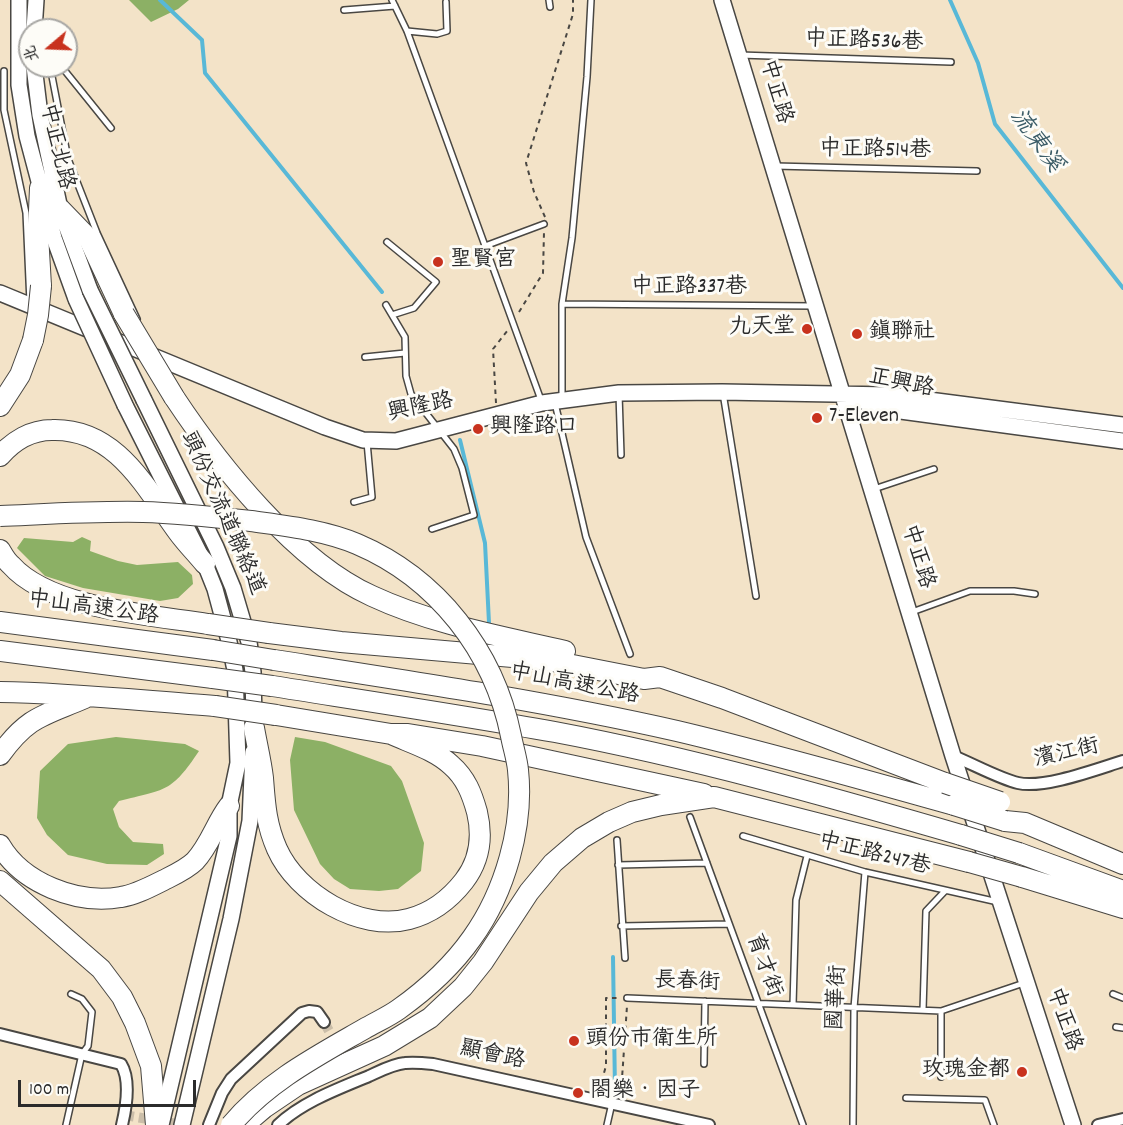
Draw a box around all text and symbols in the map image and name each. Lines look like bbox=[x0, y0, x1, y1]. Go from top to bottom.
north arrow bbox=[18, 18, 78, 78]
street label: 中正路536巷 bbox=[804, 28, 924, 58]
text: 北 bbox=[19, 42, 46, 65]
street label: 中正路 bbox=[752, 57, 796, 127]
street label: 中正北路 bbox=[32, 101, 78, 193]
water label: 流東溪 bbox=[1001, 104, 1067, 180]
street label: 中正路514巷 bbox=[819, 138, 931, 166]
place label: 聖賢宮 bbox=[450, 249, 516, 275]
marker: 聖賢宮 bbox=[431, 255, 445, 269]
street label: 中正路337巷 bbox=[631, 276, 747, 302]
place label: 九天堂 bbox=[729, 316, 795, 342]
place label: 鎮聯社 bbox=[869, 321, 935, 347]
marker: 九天堂 bbox=[800, 322, 814, 336]
marker: 鎮聯社 bbox=[850, 327, 864, 341]
street label: 正興路 bbox=[866, 365, 936, 405]
street label: 興隆路 bbox=[386, 389, 456, 429]
place label: 7-Eleven bbox=[829, 405, 899, 431]
marker: 7-Eleven bbox=[810, 411, 824, 425]
place label: 興隆路口 bbox=[490, 416, 578, 442]
marker: 興隆路口 bbox=[471, 422, 485, 436]
street label: 頭份交流道聯絡道 bbox=[173, 428, 269, 600]
street label: 中正路 bbox=[894, 522, 938, 592]
street label: 中山高速公路 bbox=[26, 588, 160, 632]
street label: 中山高速公路 bbox=[507, 660, 641, 712]
street label: 濱江街 bbox=[1032, 735, 1102, 775]
street label: 中正路247巷 bbox=[815, 829, 933, 883]
street label: 育才街 bbox=[738, 930, 786, 1002]
street label: 國華街 bbox=[824, 964, 854, 1032]
street label: 長春街 bbox=[654, 970, 720, 998]
street label: 中正路 bbox=[1039, 985, 1085, 1055]
place label: 頭份市衛生所 bbox=[586, 1028, 718, 1054]
marker: 頭份市衛生所 bbox=[567, 1034, 581, 1048]
street label: 顯會路 bbox=[457, 1037, 527, 1077]
place label: 玫瑰金都 bbox=[922, 1059, 1010, 1085]
marker: 玫瑰金都 bbox=[1015, 1065, 1029, 1079]
scale bar bbox=[21, 1068, 200, 1106]
text: 100 m bbox=[29, 1078, 69, 1103]
place label: 閤樂‧因子 bbox=[590, 1080, 700, 1106]
marker: 閤樂‧因子 bbox=[571, 1086, 585, 1100]

